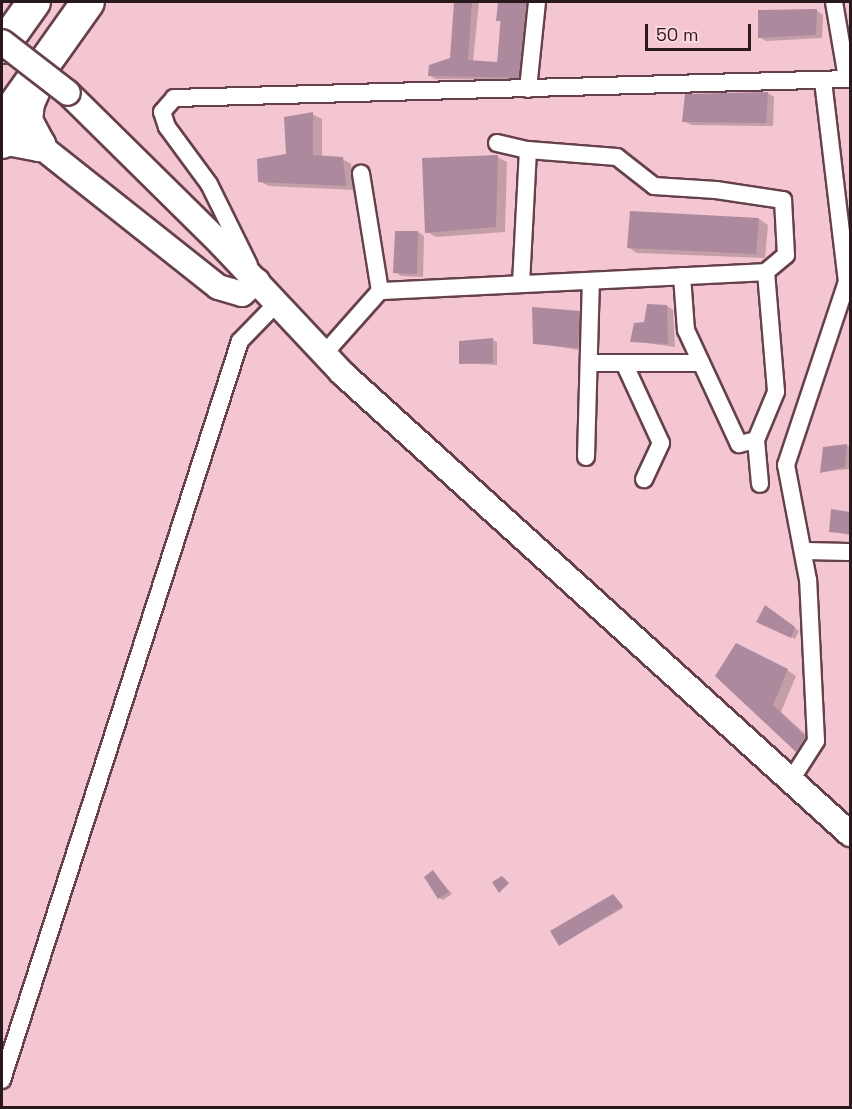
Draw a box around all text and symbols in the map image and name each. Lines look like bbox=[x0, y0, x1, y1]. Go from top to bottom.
scale bar bbox=[648, 12, 754, 50]
text: 50 m bbox=[656, 23, 698, 46]

